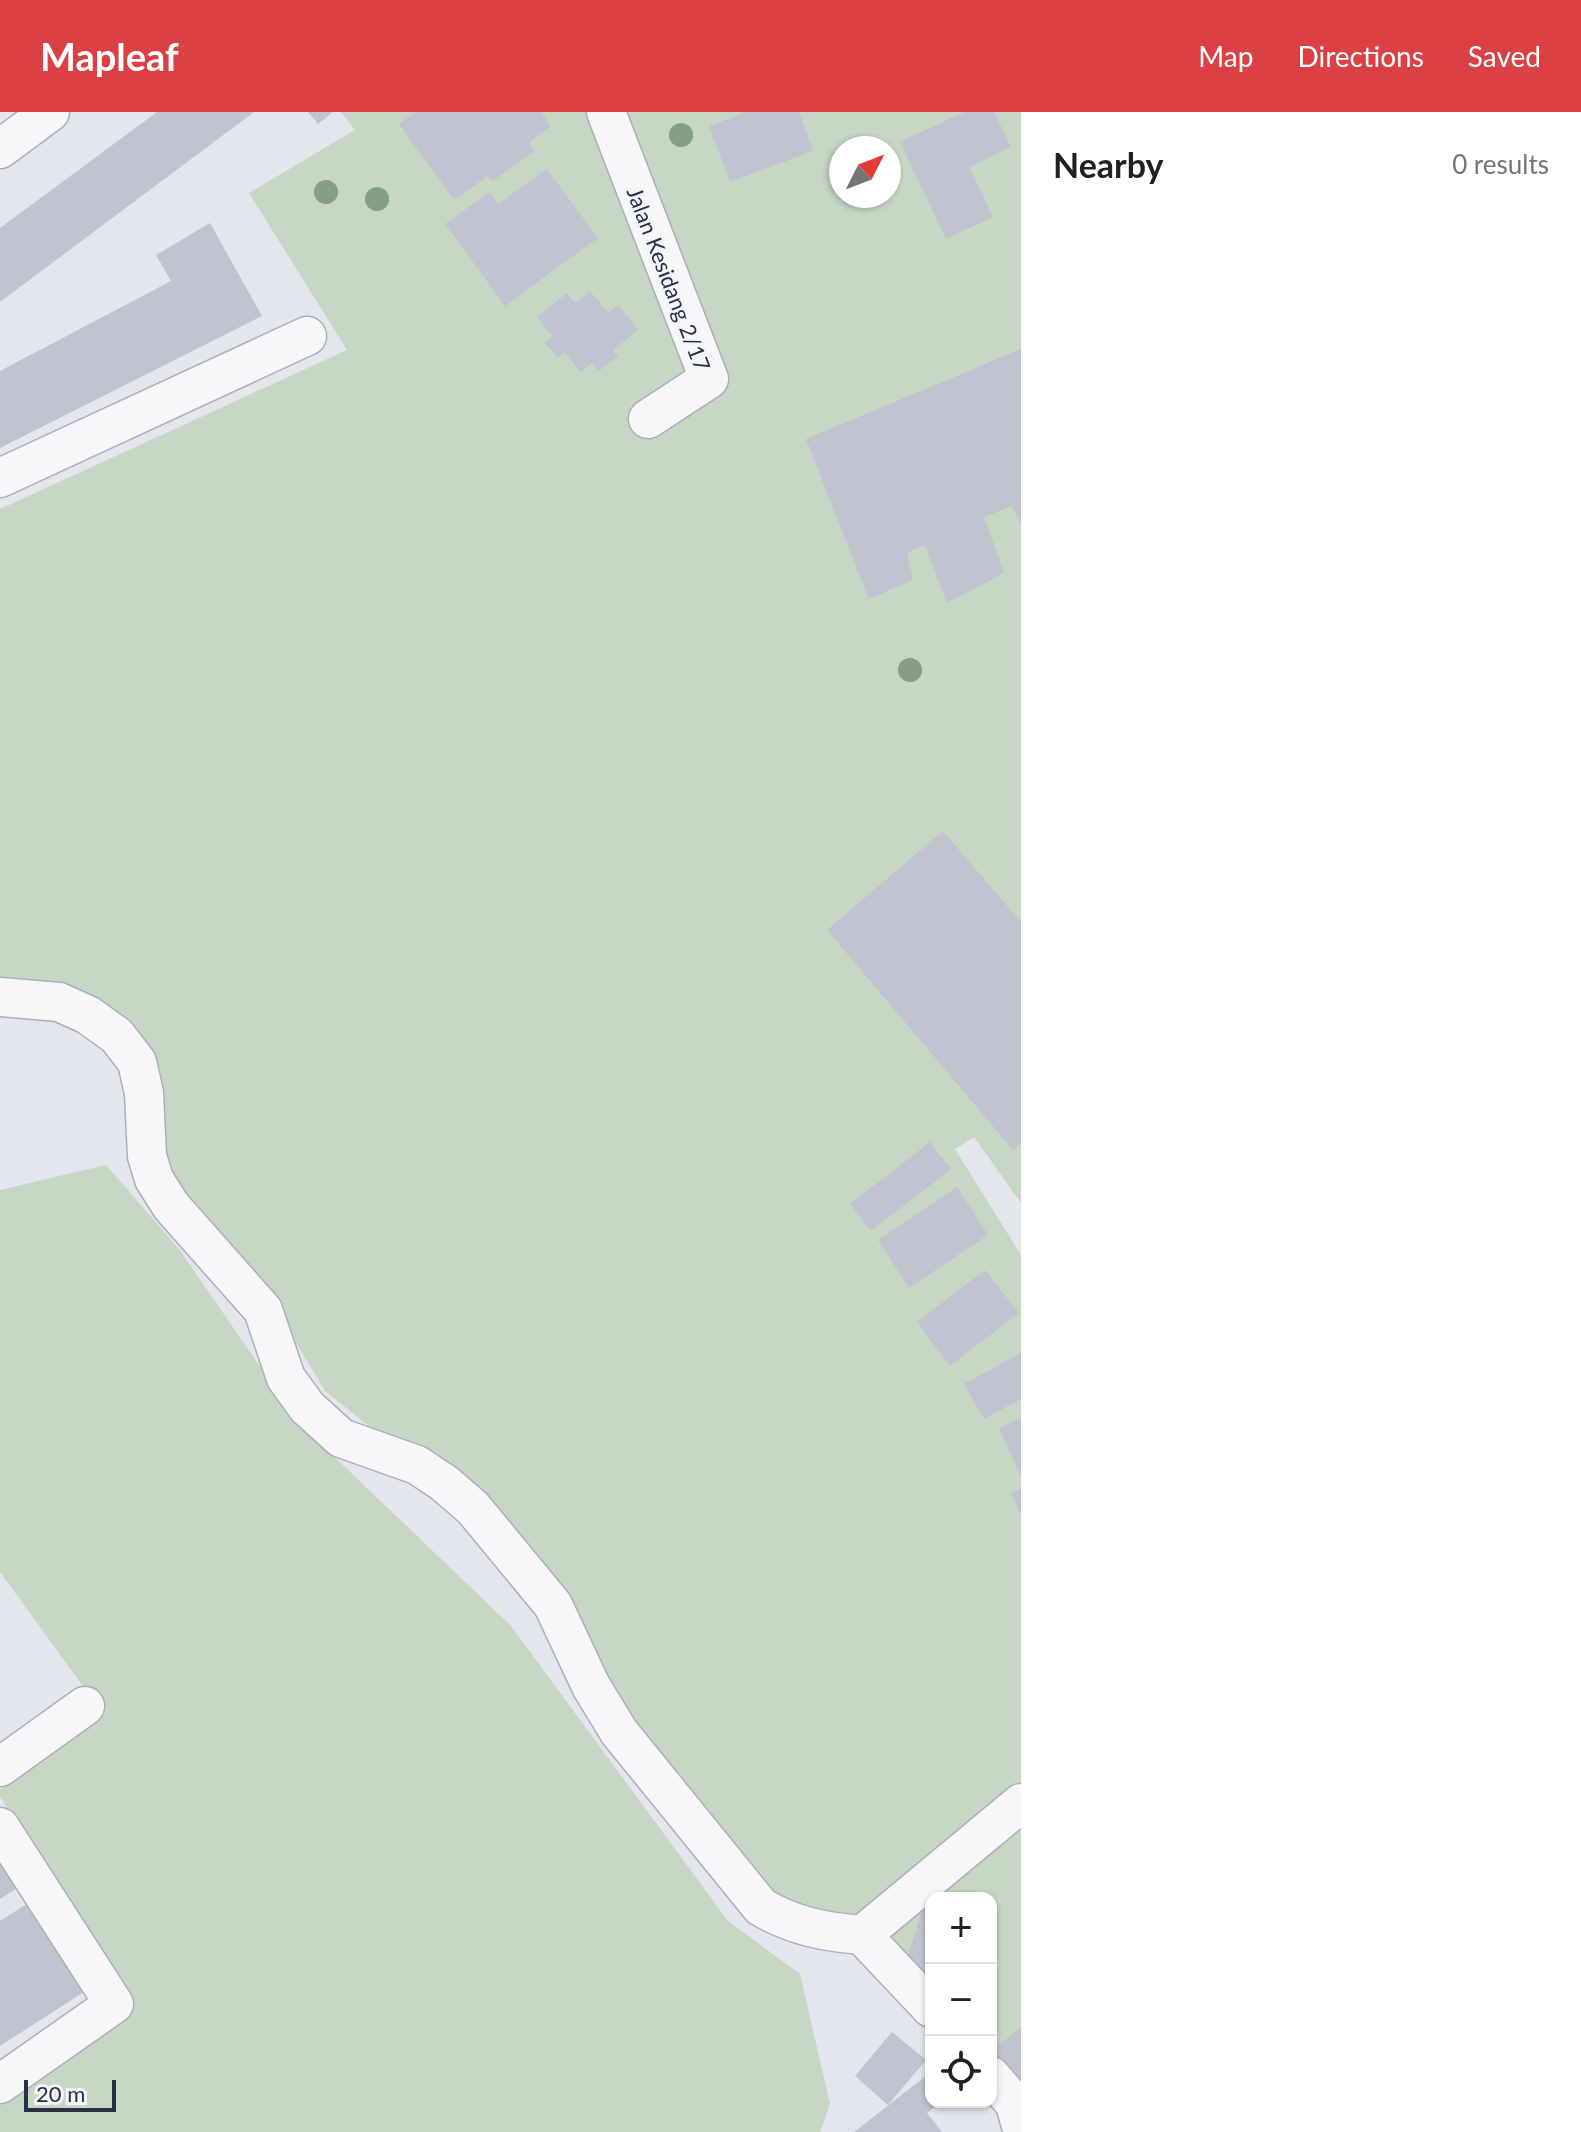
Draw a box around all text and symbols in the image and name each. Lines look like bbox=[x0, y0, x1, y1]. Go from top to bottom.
text: Mapleaf bbox=[40, 33, 179, 79]
text: Map bbox=[1198, 39, 1253, 73]
text: Directions bbox=[1297, 39, 1424, 73]
text: Saved bbox=[1468, 39, 1541, 73]
north arrow bbox=[829, 136, 901, 208]
text: Nearby bbox=[1053, 144, 1164, 185]
text: 0 results bbox=[1452, 148, 1549, 180]
street label: Jalan Kesidang 2/17 bbox=[621, 183, 717, 375]
map controls bbox=[925, 1892, 997, 2108]
button: + bbox=[925, 1892, 997, 1964]
button: − bbox=[925, 1964, 997, 2036]
button: locate bbox=[925, 2036, 997, 2108]
scale bar bbox=[24, 2076, 116, 2112]
text: 20 m bbox=[36, 2080, 85, 2107]

